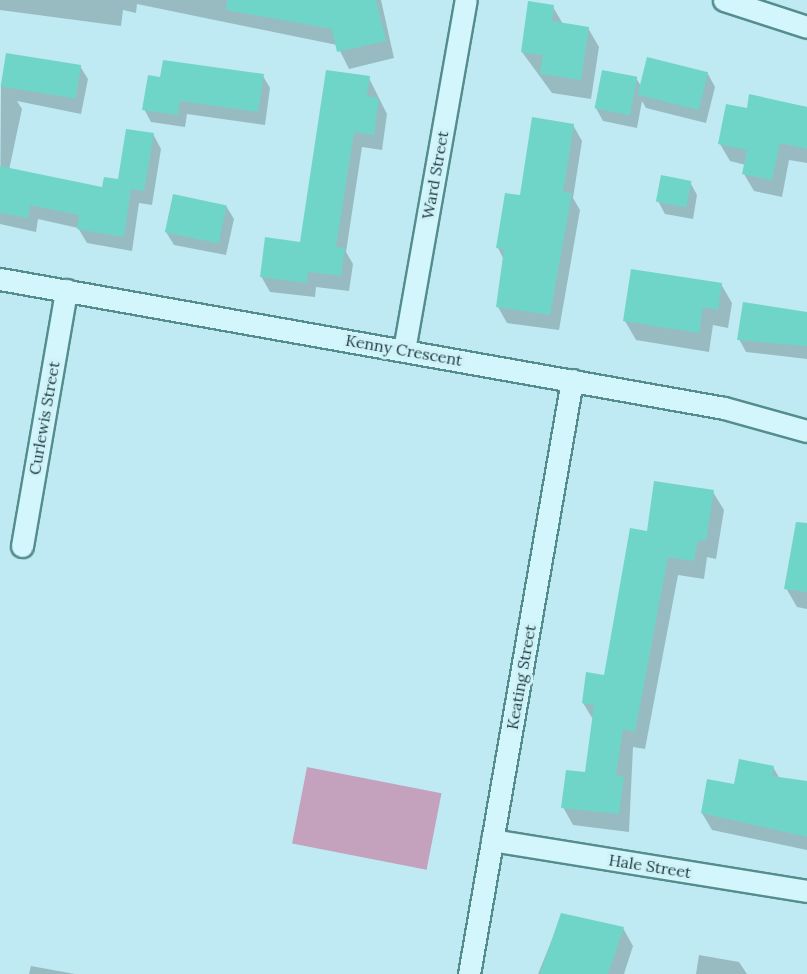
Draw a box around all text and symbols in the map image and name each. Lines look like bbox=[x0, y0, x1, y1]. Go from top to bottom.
street label: Ward Street bbox=[418, 129, 452, 221]
street label: Kenny Crescent bbox=[344, 330, 464, 370]
street label: Curlewis Street bbox=[25, 360, 63, 476]
street label: Keating Street bbox=[502, 623, 540, 731]
street label: Hale Street bbox=[607, 850, 693, 882]

